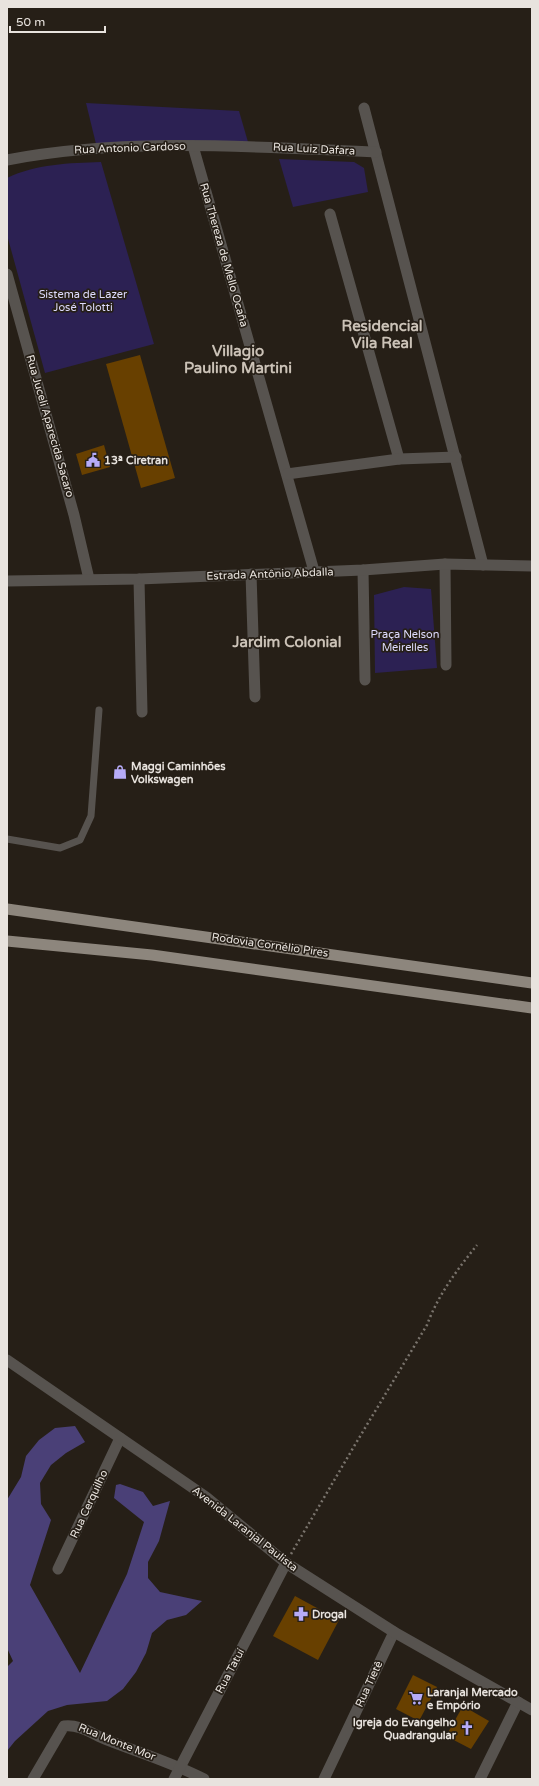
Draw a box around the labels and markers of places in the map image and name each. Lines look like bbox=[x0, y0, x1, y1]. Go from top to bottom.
public building icon: 13ª Ciretran bbox=[85, 452, 101, 468]
place label: 13ª Ciretran bbox=[104, 454, 168, 467]
place label: Maggi Caminhões Volkswagen bbox=[131, 760, 226, 787]
shop icon: Maggi Caminhões Volkswagen bbox=[112, 764, 128, 780]
pharmacy icon: Drogal bbox=[293, 1606, 309, 1622]
place label: Drogal bbox=[312, 1608, 347, 1622]
place label: Laranjal Mercado e Empório bbox=[427, 1686, 518, 1713]
supermarket icon: Laranjal Mercado e Empório bbox=[408, 1690, 424, 1706]
place label: Igreja do Evangelho Quadrangular bbox=[353, 1716, 457, 1743]
church icon: Igreja do Evangelho Quadrangular bbox=[459, 1720, 475, 1736]

